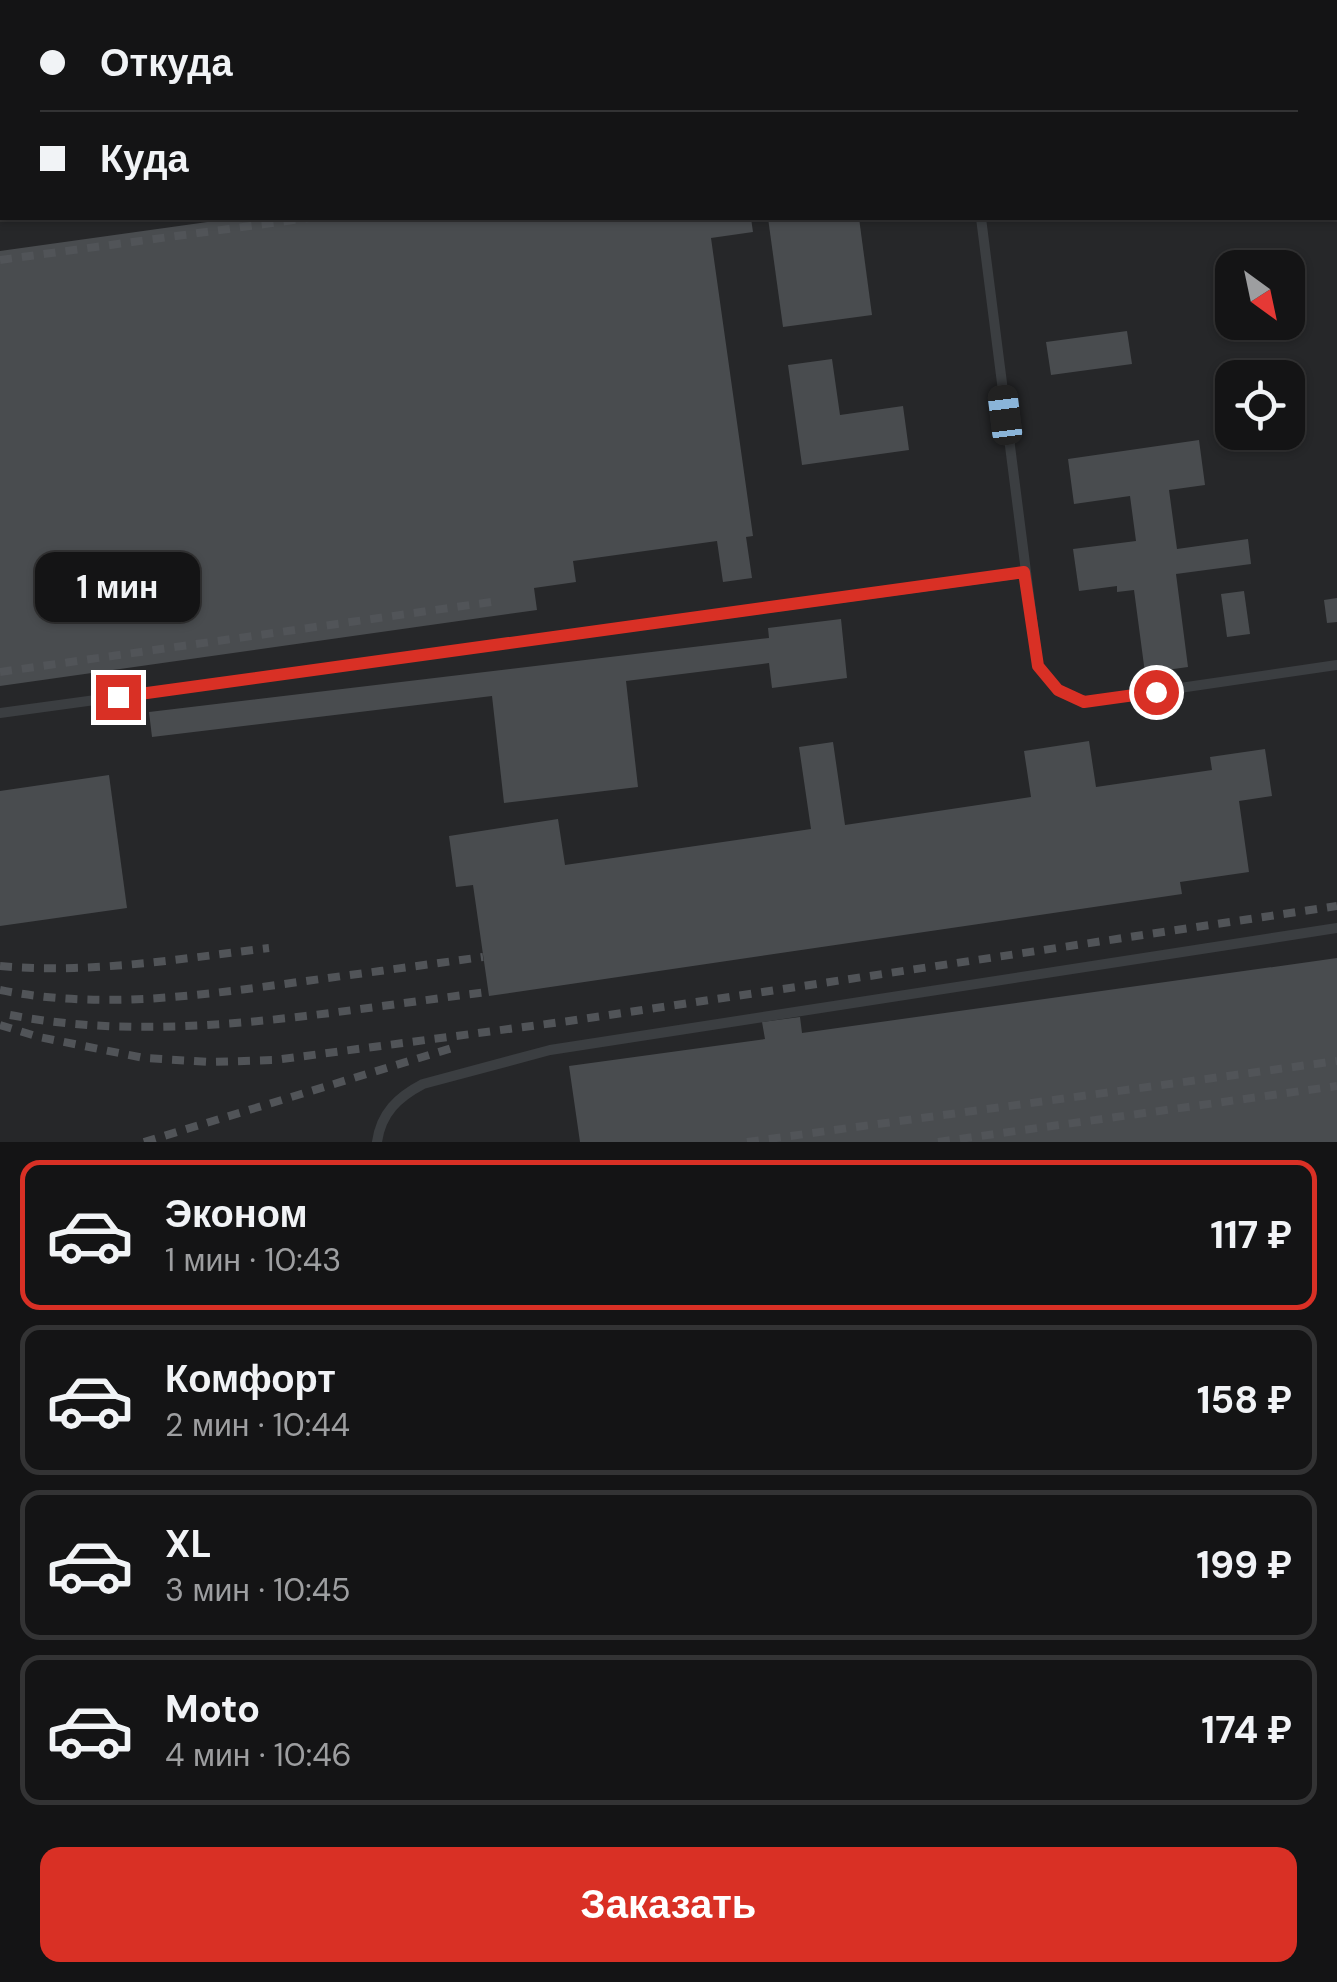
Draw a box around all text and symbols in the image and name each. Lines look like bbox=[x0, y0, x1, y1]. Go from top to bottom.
text: Откуда bbox=[100, 38, 233, 88]
text: Куда bbox=[100, 134, 189, 184]
north arrow bbox=[1215, 250, 1305, 340]
map controls bbox=[1215, 250, 1305, 450]
button: locate bbox=[1215, 360, 1305, 450]
car bbox=[986, 383, 1024, 447]
callout: 1 мин bbox=[36, 552, 200, 622]
text: 1 мин bbox=[77, 566, 158, 608]
route start bbox=[1134, 670, 1179, 715]
route end bbox=[96, 675, 141, 720]
text: Эконом bbox=[165, 1189, 308, 1239]
icon: car bbox=[45, 1190, 135, 1280]
text: 117 ₽ bbox=[1210, 1210, 1292, 1260]
text: 1 мин · 10:43 bbox=[165, 1239, 341, 1281]
text: Комфорт bbox=[165, 1354, 336, 1404]
icon: car bbox=[45, 1355, 135, 1445]
text: 158 ₽ bbox=[1197, 1375, 1292, 1425]
text: 2 мин · 10:44 bbox=[165, 1404, 350, 1446]
text: XL bbox=[165, 1519, 212, 1569]
icon: car bbox=[45, 1520, 135, 1610]
text: 199 ₽ bbox=[1196, 1540, 1292, 1590]
text: 3 мин · 10:45 bbox=[165, 1569, 351, 1611]
text: Moto bbox=[165, 1684, 260, 1734]
icon: car bbox=[45, 1685, 135, 1775]
text: 174 ₽ bbox=[1201, 1705, 1292, 1755]
text: 4 мин · 10:46 bbox=[165, 1734, 352, 1776]
button: Заказать bbox=[40, 1847, 1297, 1962]

